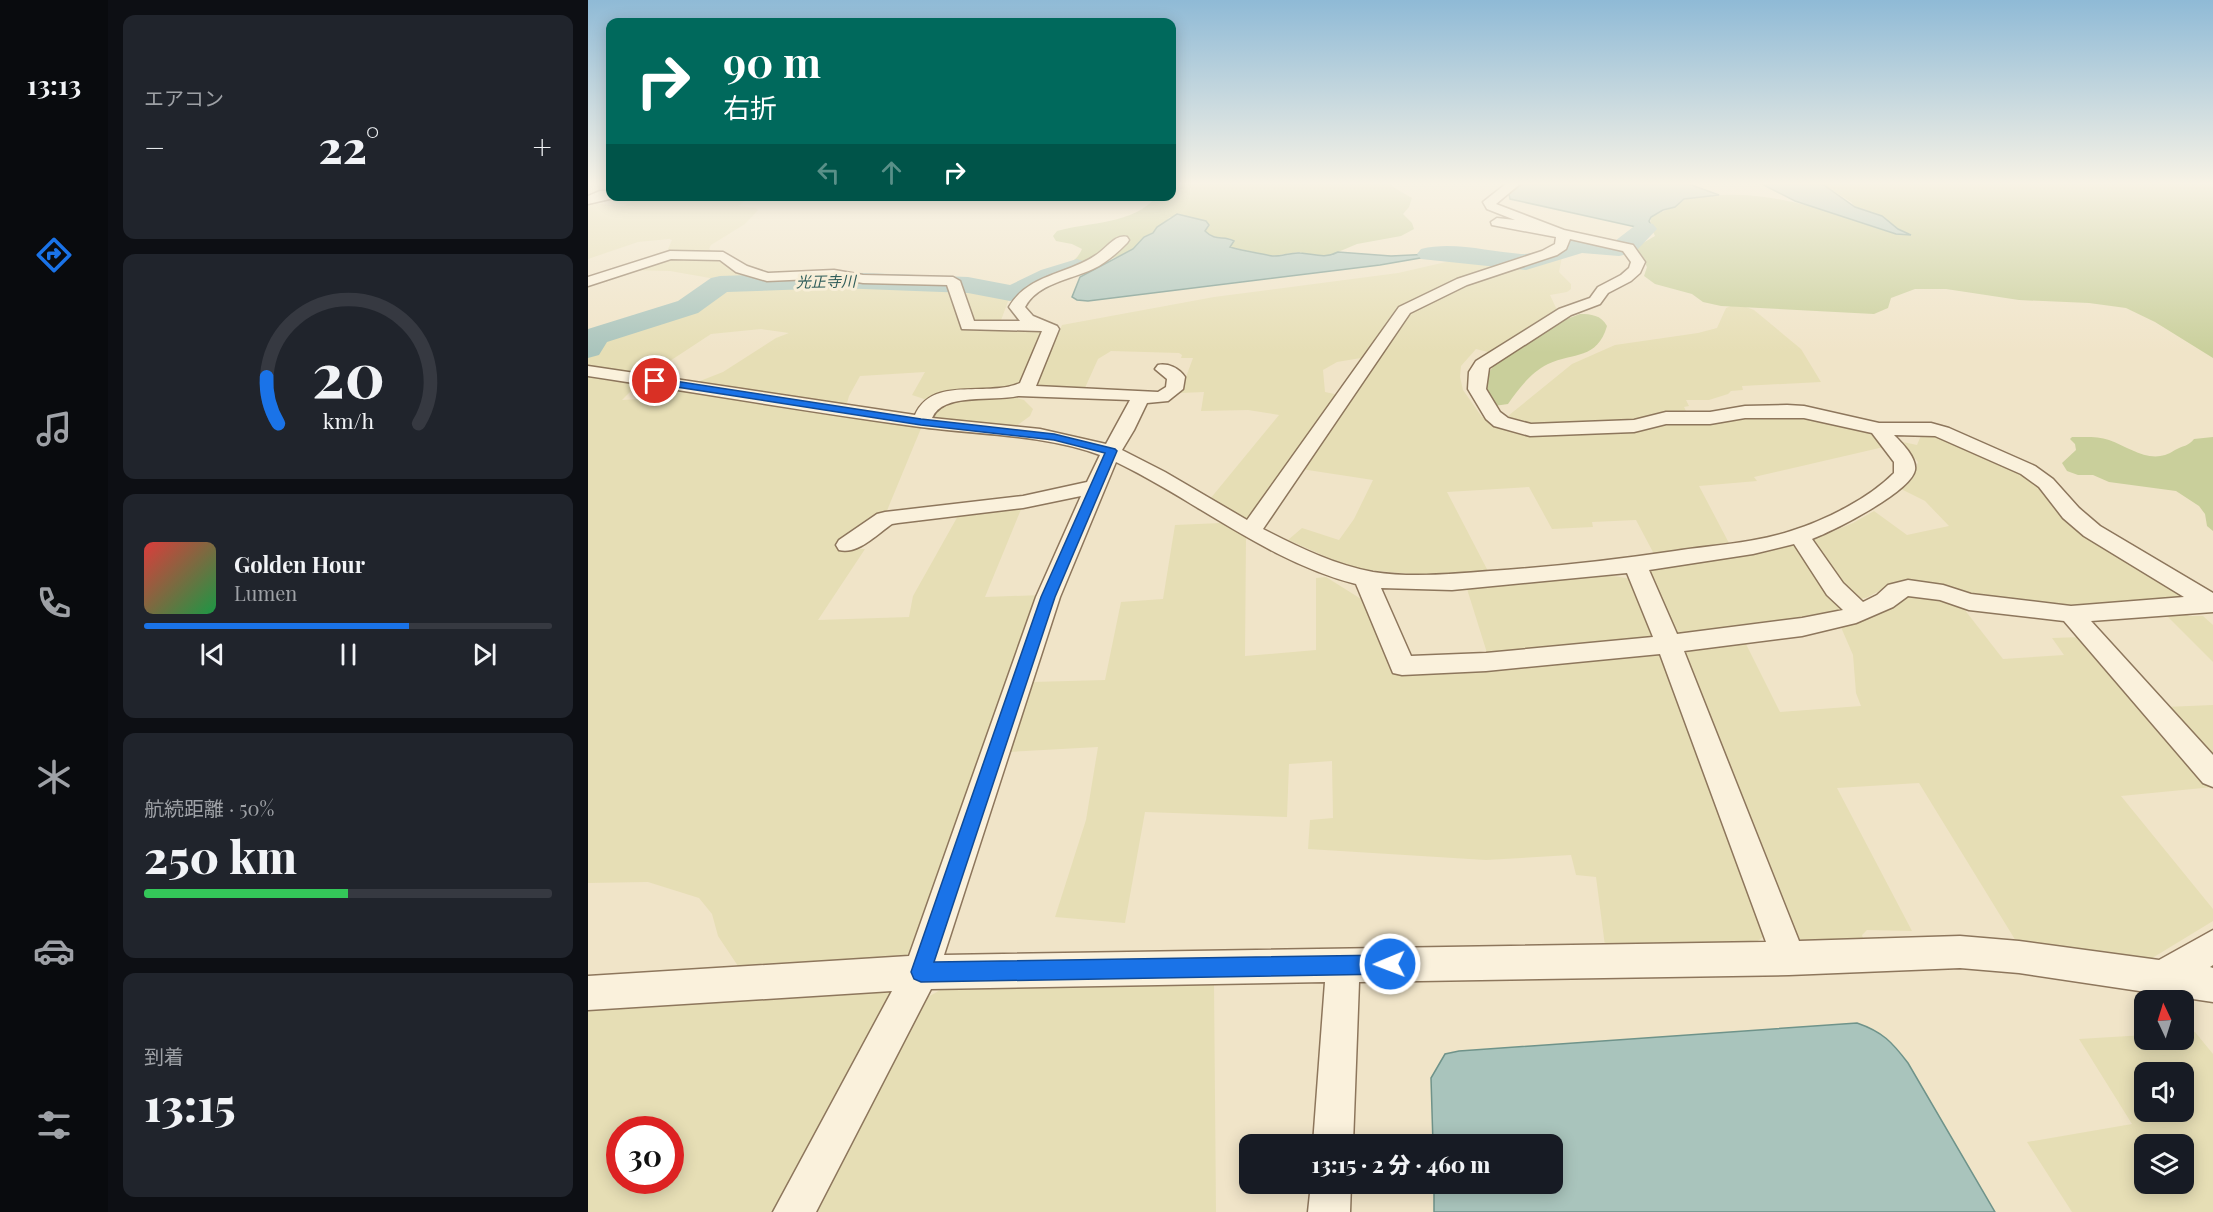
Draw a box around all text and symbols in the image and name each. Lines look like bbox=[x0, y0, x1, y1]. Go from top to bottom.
text: 90 m bbox=[723, 33, 821, 89]
icon: right bbox=[624, 42, 702, 120]
text: 13:13 bbox=[27, 66, 81, 102]
text: エアコン bbox=[144, 84, 224, 111]
text: 右折 bbox=[723, 89, 777, 125]
text: 22° bbox=[319, 115, 379, 175]
text: − bbox=[144, 124, 165, 168]
text: + bbox=[533, 124, 552, 168]
icon: left bbox=[812, 156, 845, 189]
icon: ahead bbox=[875, 156, 908, 189]
icon: right bbox=[938, 156, 971, 189]
icon: directions bbox=[33, 234, 75, 276]
water label: 光正寺川 bbox=[796, 270, 858, 292]
text: 20 bbox=[312, 330, 384, 414]
pin bbox=[629, 355, 680, 406]
icon: arrive bbox=[638, 364, 671, 397]
text: km/h bbox=[322, 406, 374, 434]
icon: music bbox=[33, 408, 75, 450]
text: Golden Hour bbox=[234, 549, 365, 579]
text: Lumen bbox=[234, 579, 297, 606]
icon: phone bbox=[33, 582, 75, 624]
icon: previous bbox=[196, 638, 229, 671]
icon: pause bbox=[332, 638, 365, 671]
icon: next bbox=[468, 638, 501, 671]
icon: climate bbox=[33, 756, 75, 798]
text: 航続距離 · 50% bbox=[144, 794, 274, 821]
text: 250 km bbox=[144, 825, 297, 885]
icon: car bbox=[33, 930, 75, 972]
position arrow bbox=[1358, 932, 1422, 996]
north arrow bbox=[2134, 990, 2194, 1050]
map controls bbox=[2134, 990, 2194, 1194]
text: 到着 bbox=[144, 1042, 184, 1069]
button: sound bbox=[2134, 1062, 2194, 1122]
text: 13:15 bbox=[144, 1073, 236, 1133]
icon: filters bbox=[33, 1104, 75, 1146]
speed limit sign: 30 bbox=[606, 1116, 684, 1194]
button: layers bbox=[2134, 1134, 2194, 1194]
text: 13:15 · 2 分 · 460 m bbox=[1312, 1149, 1490, 1179]

